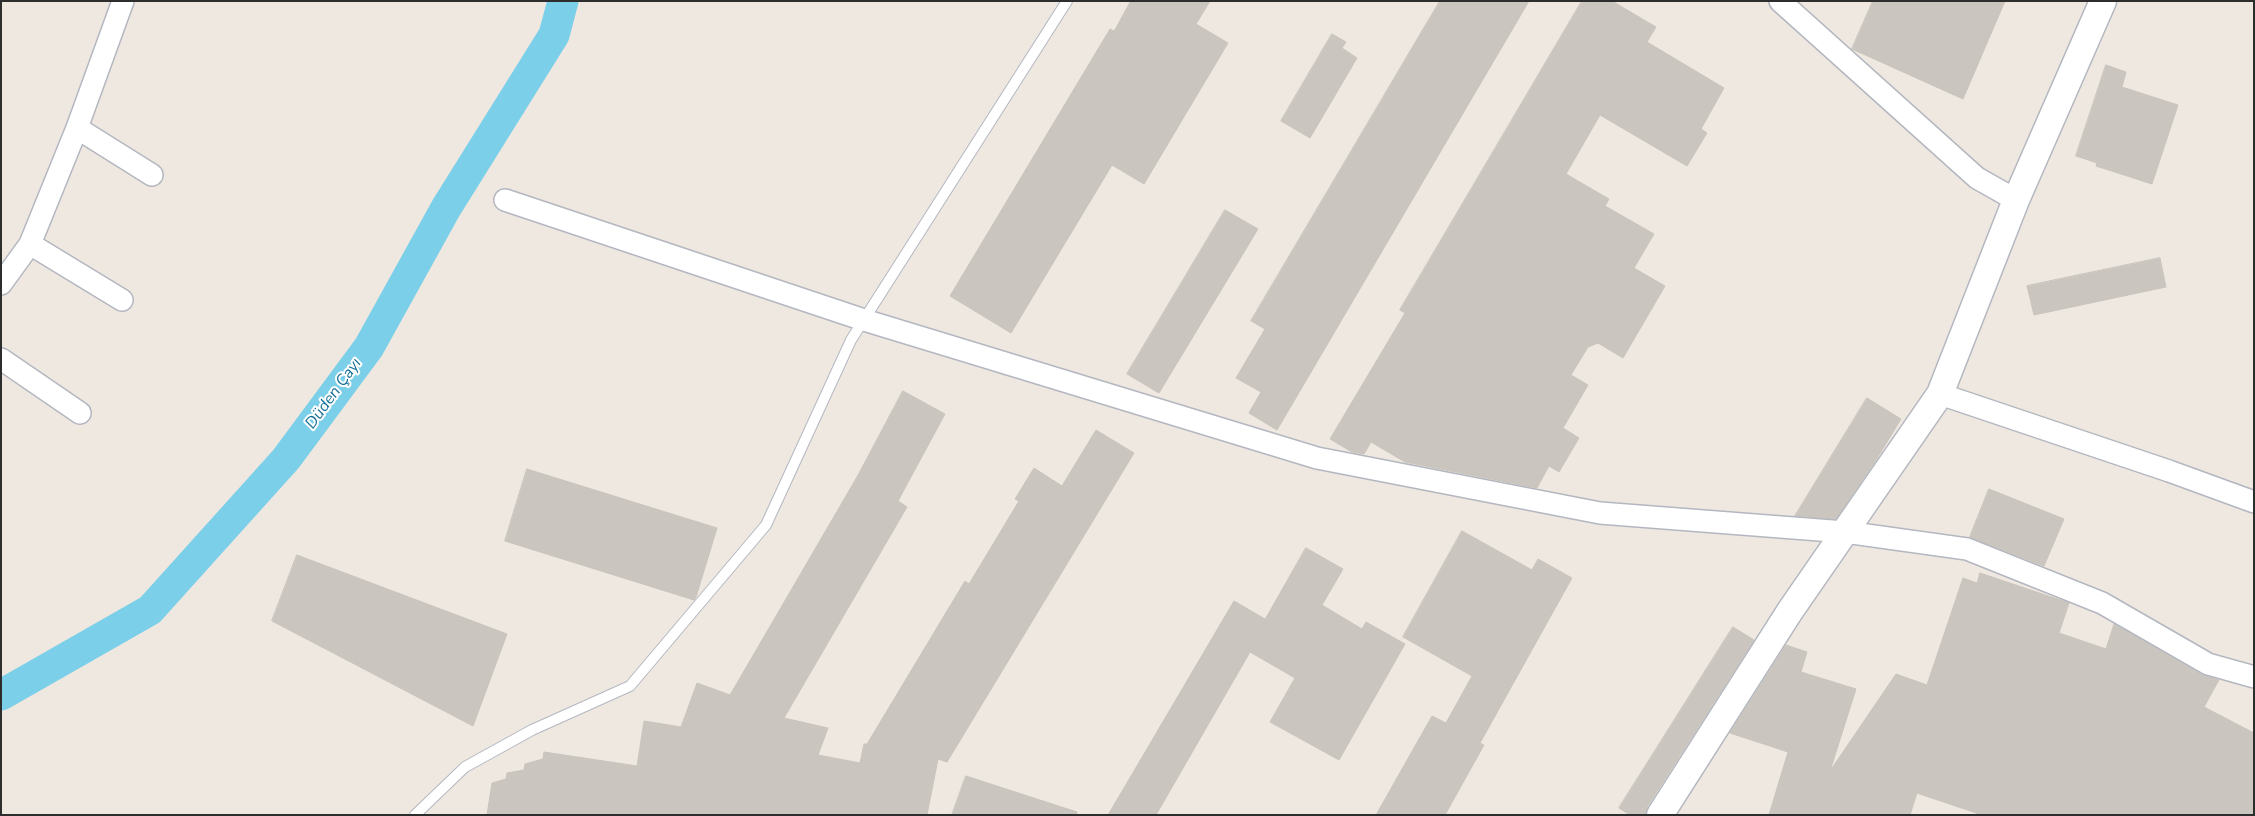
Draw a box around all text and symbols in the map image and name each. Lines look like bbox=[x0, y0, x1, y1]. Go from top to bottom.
water label: Düden Çayı bbox=[302, 355, 366, 433]

